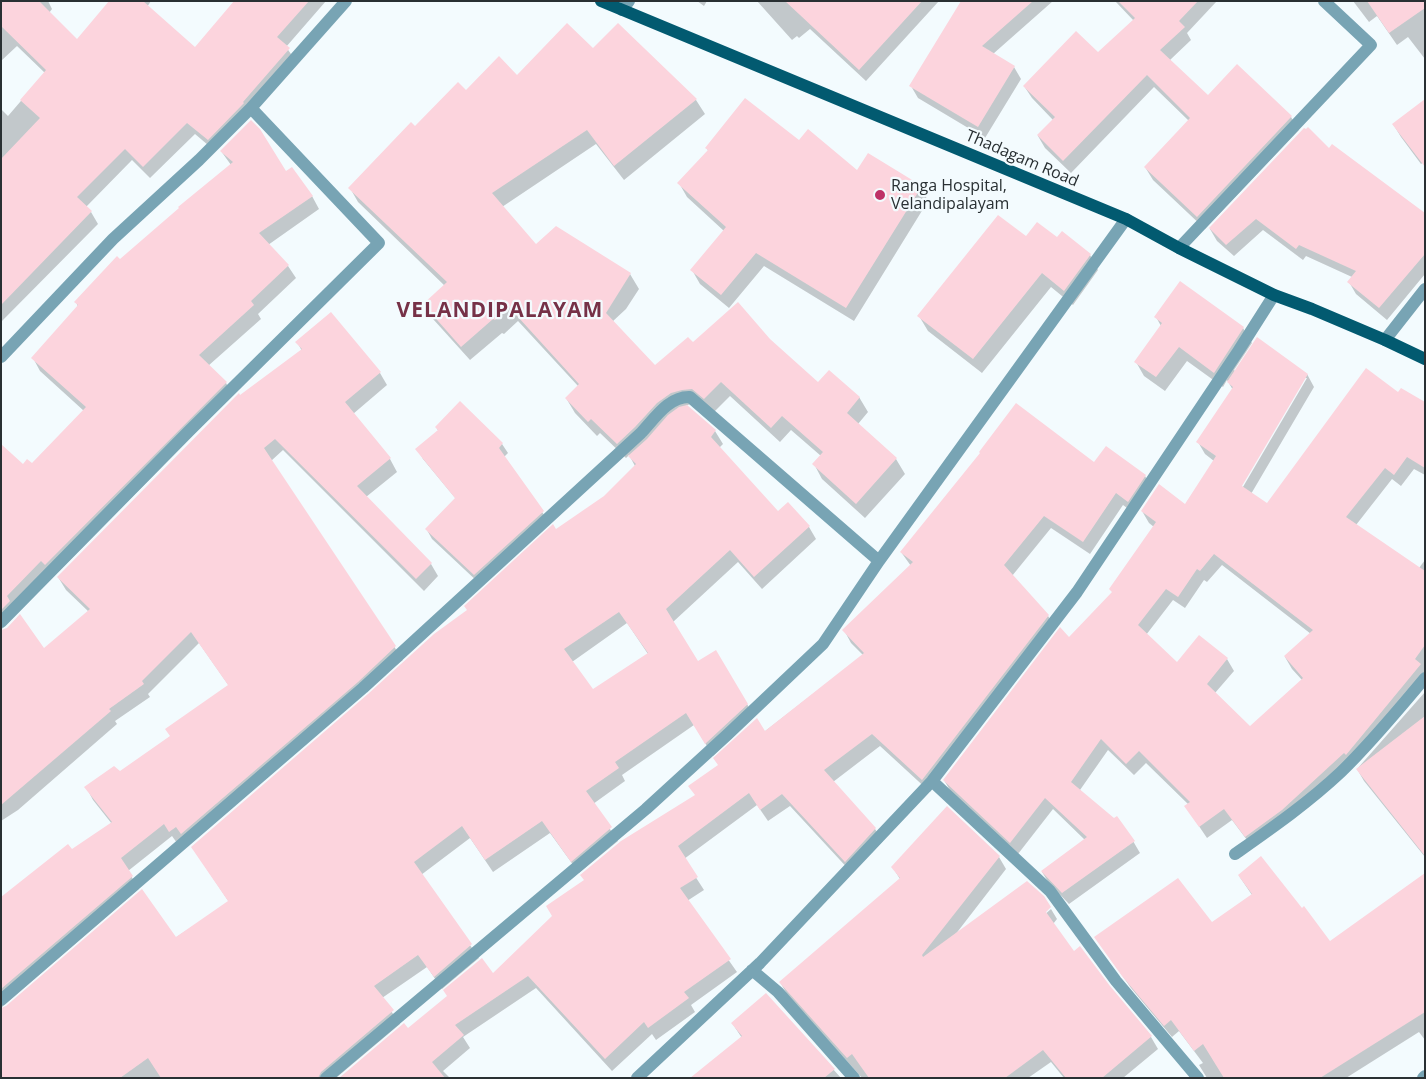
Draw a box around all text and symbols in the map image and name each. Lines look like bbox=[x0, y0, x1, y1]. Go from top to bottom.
street label: Thadagam Road bbox=[963, 127, 1081, 191]
place label: Ranga Hospital, Velandipalayam bbox=[891, 176, 1009, 214]
marker: Ranga Hospital, Velandipalayam bbox=[873, 188, 887, 202]
district label: VELANDIPALAYAM bbox=[395, 298, 605, 324]

